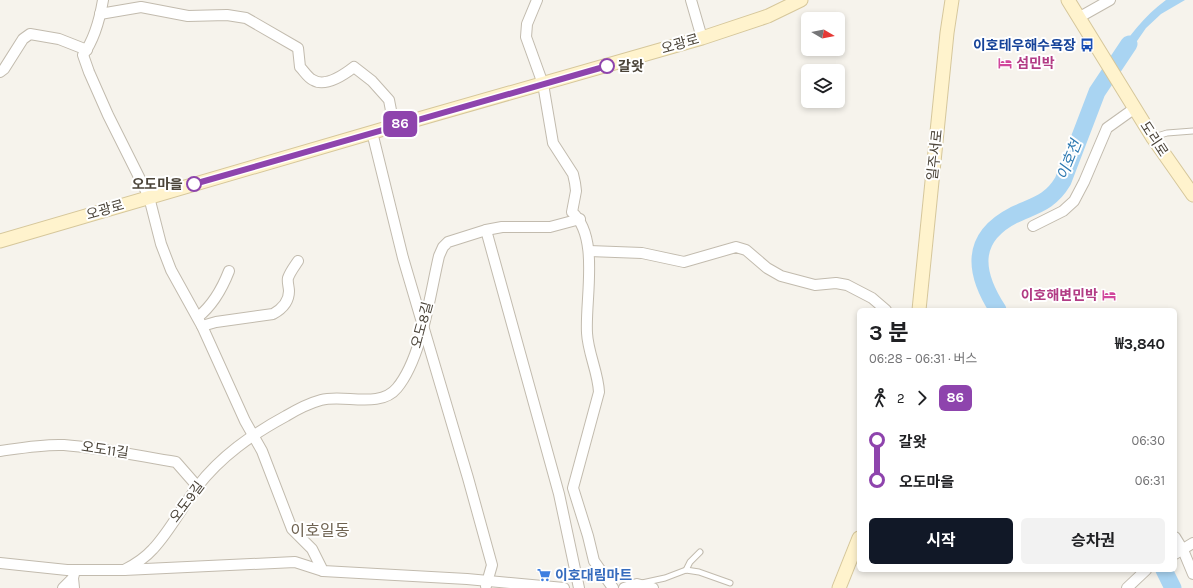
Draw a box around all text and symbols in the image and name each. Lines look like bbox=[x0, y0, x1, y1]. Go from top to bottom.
north arrow bbox=[801, 12, 845, 56]
map controls bbox=[801, 12, 845, 108]
street label: 오광로 bbox=[659, 30, 701, 57]
place label: 이호테우해수욕장 bbox=[973, 37, 1076, 54]
bus stop icon: 이호테우해수욕장 bbox=[1079, 37, 1095, 53]
hotel icon: 섬민박 bbox=[997, 55, 1013, 71]
place label: 섬민박 bbox=[1016, 55, 1055, 72]
marker: 갈왓 bbox=[599, 58, 615, 74]
place label: 갈왓 bbox=[618, 58, 644, 75]
button: layers bbox=[801, 64, 845, 108]
line badge: 86 bbox=[382, 111, 418, 137]
text: 86 bbox=[391, 115, 409, 132]
street label: 도리로 bbox=[1136, 118, 1172, 160]
street label: 일주서로 bbox=[924, 128, 946, 182]
water label: 이호천 bbox=[1053, 135, 1086, 183]
place label: 오도마을 bbox=[131, 176, 183, 193]
marker: 오도마을 bbox=[186, 176, 202, 192]
street label: 오광로 bbox=[84, 196, 126, 223]
place label: 이호해변민박 bbox=[1021, 287, 1098, 304]
hotel icon: 이호해변민박 bbox=[1101, 287, 1117, 303]
street label: 오도8길 bbox=[408, 300, 436, 350]
text: 3 분 bbox=[869, 320, 909, 346]
text: ₩3,840 bbox=[1115, 335, 1165, 353]
text: 06:28 – 06:31 · 버스 bbox=[869, 351, 978, 366]
icon: walk bbox=[869, 387, 891, 409]
icon: forward bbox=[911, 387, 933, 409]
text: 86 bbox=[947, 389, 964, 406]
text: 2 bbox=[897, 391, 905, 406]
text: 갈왓 bbox=[899, 433, 927, 451]
text: 06:30 bbox=[1131, 433, 1165, 448]
street label: 오도11길 bbox=[80, 438, 130, 462]
text: 오도마을 bbox=[899, 473, 954, 491]
text: 06:31 bbox=[1135, 473, 1165, 488]
street label: 오도9길 bbox=[166, 478, 208, 526]
button: 시작 bbox=[869, 518, 1013, 564]
button: 승차권 bbox=[1021, 518, 1165, 564]
district label: 이호일동 bbox=[291, 521, 350, 540]
supermarket icon: 이호대림마트 bbox=[536, 567, 552, 583]
place label: 이호대림마트 bbox=[555, 567, 632, 584]

